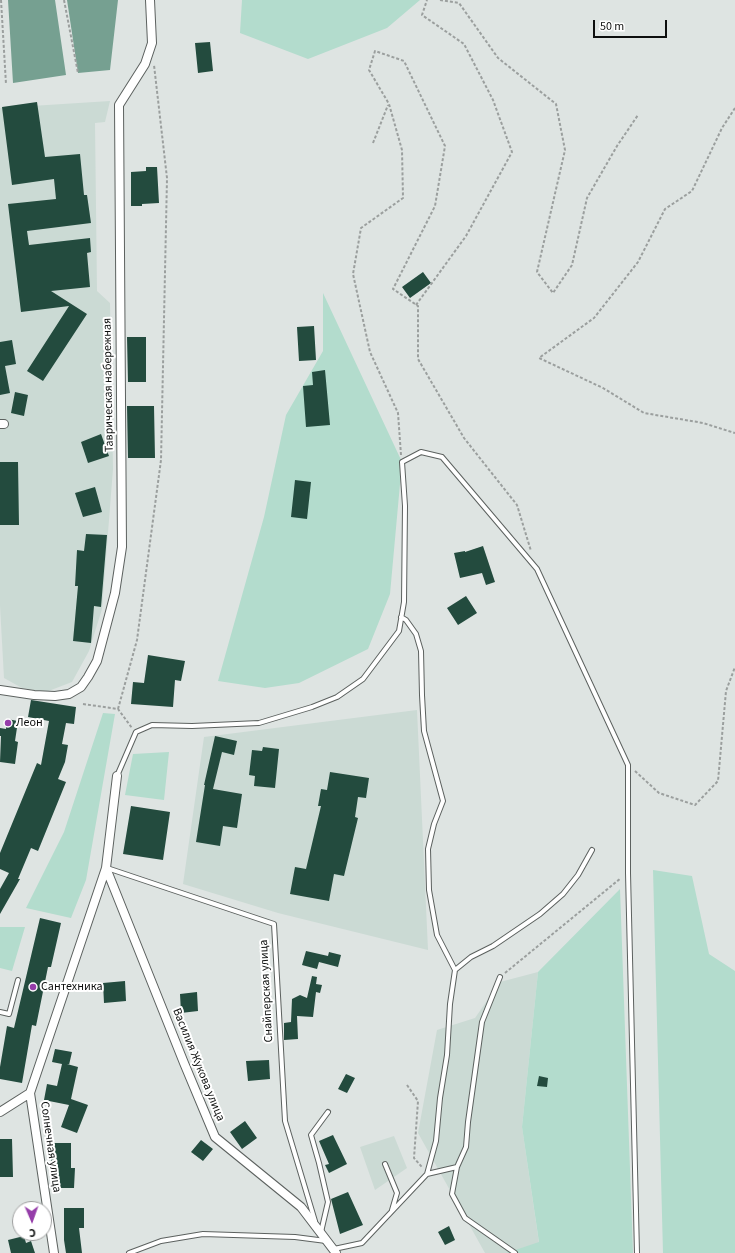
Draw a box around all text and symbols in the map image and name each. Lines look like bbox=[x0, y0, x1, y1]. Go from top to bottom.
scale bar bbox=[595, 12, 669, 38]
text: 50 m bbox=[600, 18, 624, 35]
street label: Таврическая набережная bbox=[101, 318, 117, 452]
place label: Леон bbox=[16, 716, 43, 730]
marker: Леон bbox=[3, 718, 13, 728]
street label: Снайперская улица bbox=[257, 939, 277, 1043]
place label: Сантехника bbox=[41, 980, 103, 994]
marker: Сантехника bbox=[28, 982, 38, 992]
street label: Василия Жукова улица bbox=[169, 1006, 227, 1124]
street label: Солнечная улица bbox=[37, 1101, 63, 1193]
north arrow bbox=[12, 1201, 52, 1241]
text: С bbox=[29, 1225, 36, 1240]

